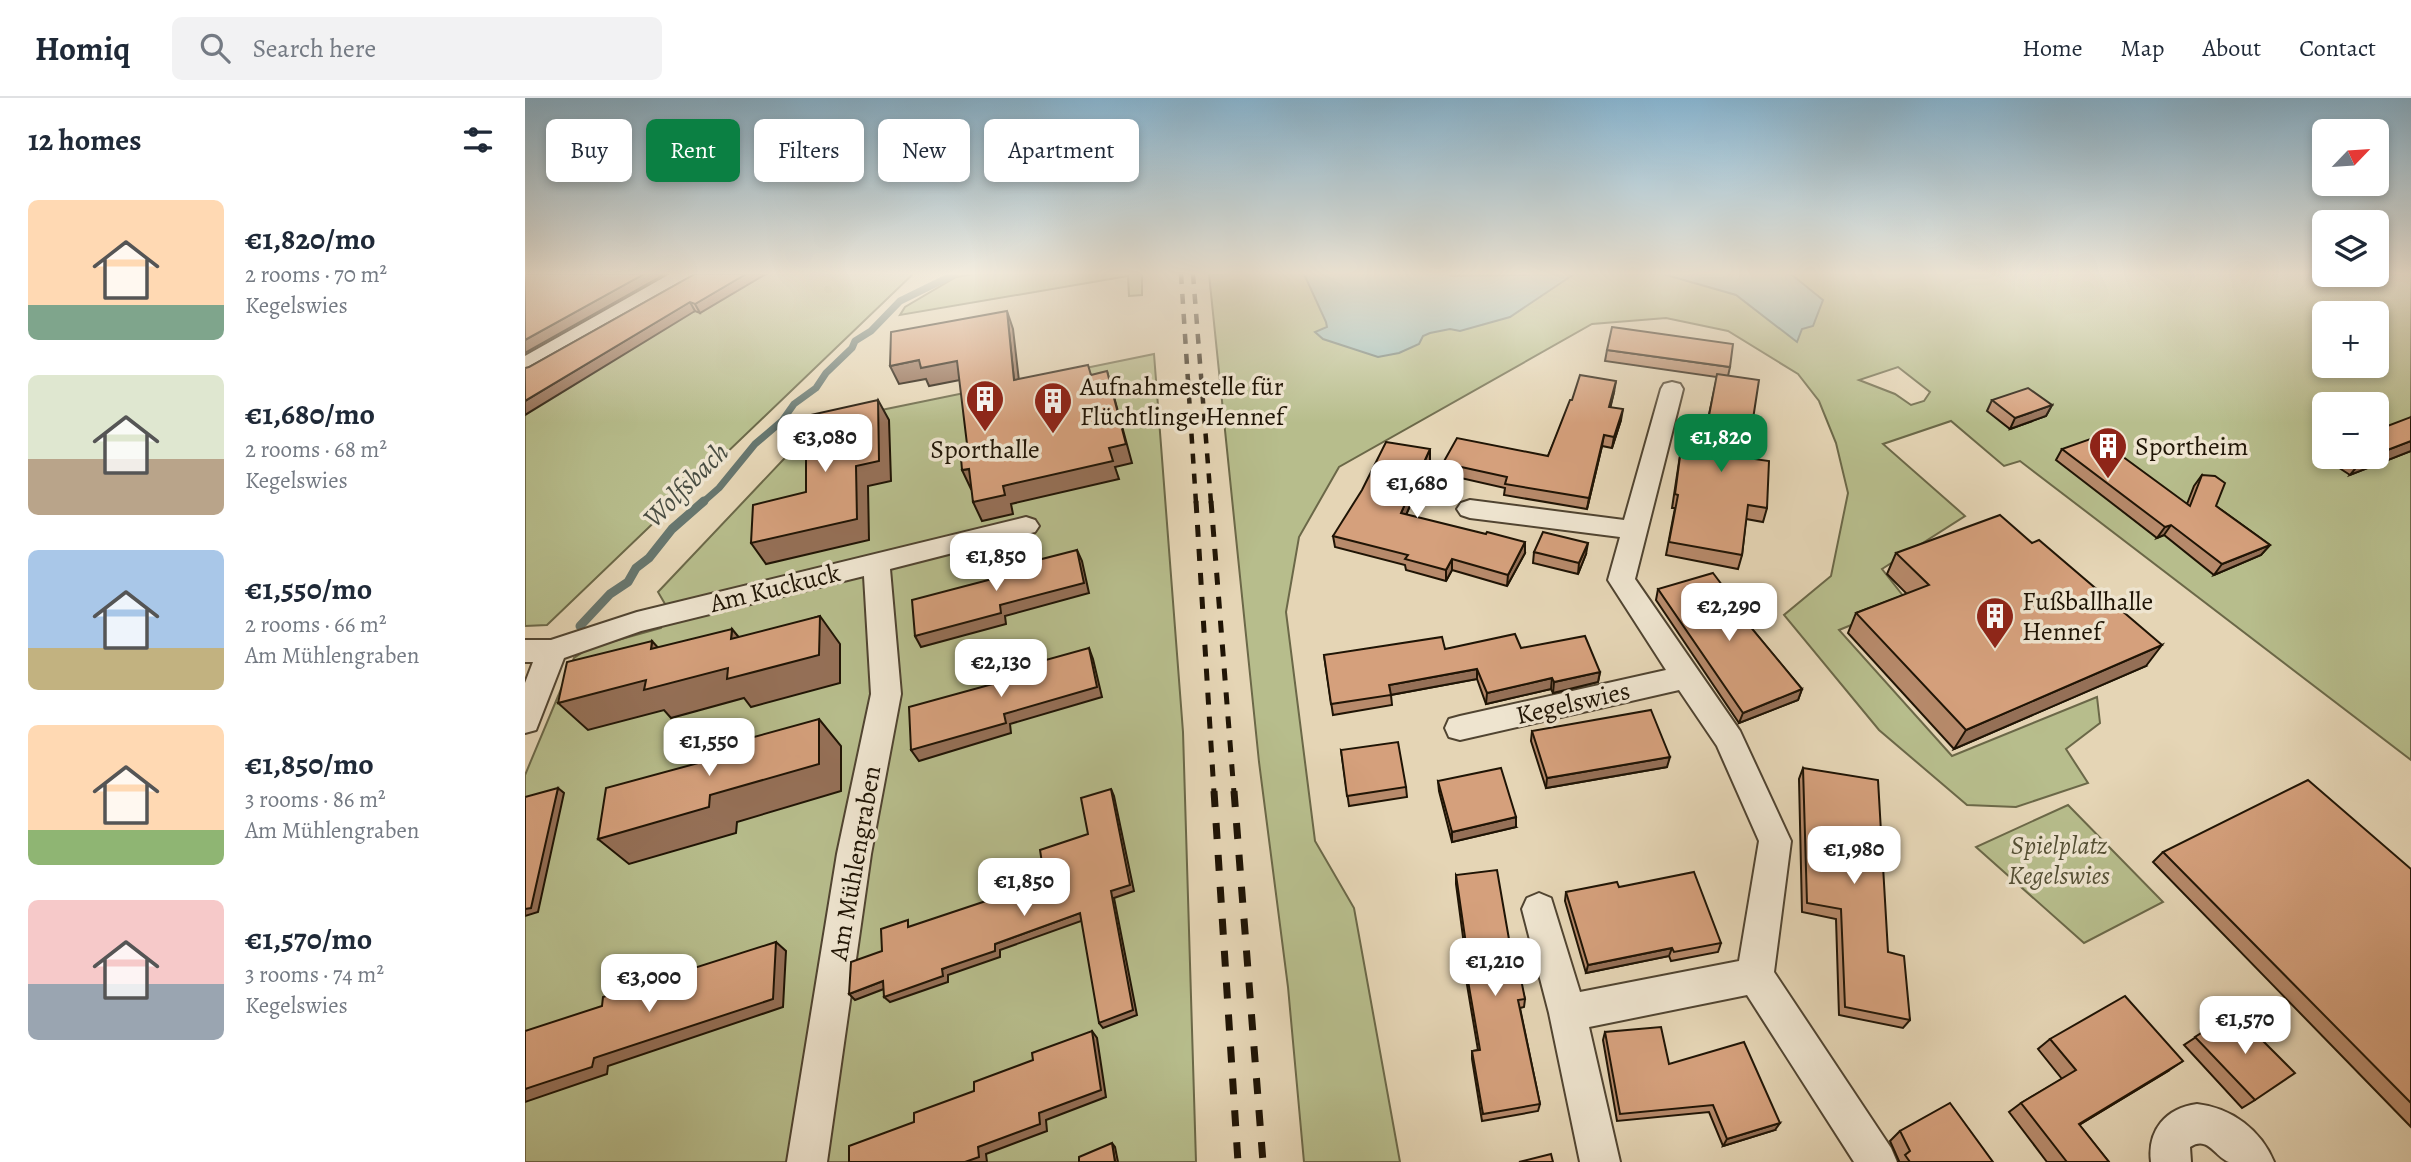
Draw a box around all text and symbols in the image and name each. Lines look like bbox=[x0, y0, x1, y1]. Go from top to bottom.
search box bbox=[172, 17, 662, 80]
text: Homiq bbox=[35, 26, 130, 71]
icon: search bbox=[196, 29, 234, 67]
text: Search here bbox=[252, 31, 376, 66]
text: Home bbox=[2022, 32, 2083, 64]
text: Map bbox=[2121, 32, 2165, 64]
text: About bbox=[2203, 32, 2261, 64]
text: Contact bbox=[2299, 32, 2376, 64]
chip: Buy bbox=[546, 119, 632, 182]
chip: Rent bbox=[646, 119, 740, 182]
chip: Filters bbox=[754, 119, 864, 182]
chip: New bbox=[878, 119, 970, 182]
chip: Apartment bbox=[984, 119, 1139, 182]
north arrow bbox=[2312, 119, 2389, 196]
map controls bbox=[2312, 119, 2389, 469]
text: 12 homes bbox=[28, 120, 141, 160]
icon: filters bbox=[459, 121, 497, 159]
button: layers bbox=[2312, 210, 2389, 287]
text: €1,820/mo bbox=[245, 219, 376, 259]
icon: home bbox=[84, 228, 168, 312]
text: 2 rooms · 70 m² bbox=[245, 259, 387, 290]
text: Kegelswies bbox=[245, 290, 348, 321]
button: + bbox=[2312, 301, 2389, 378]
place label: Aufnahmestelle für Flüchtlinge Hennef bbox=[1079, 369, 1288, 434]
building icon: Sporthalle bbox=[964, 378, 1006, 433]
building icon: Aufnahmestelle für Flüchtlinge Hennef bbox=[1032, 380, 1074, 435]
button: − bbox=[2312, 392, 2389, 469]
text: €1,680/mo bbox=[245, 394, 375, 434]
icon: home bbox=[84, 403, 168, 487]
pin: €3,080 bbox=[768, 414, 882, 474]
pin: €1,820 bbox=[1664, 414, 1778, 474]
text: €3,080 bbox=[793, 421, 857, 452]
text: €1,820 bbox=[1690, 421, 1752, 452]
building icon: Sportheim bbox=[2087, 425, 2129, 480]
place label: Sportheim bbox=[2135, 429, 2249, 464]
place label: Sporthalle bbox=[930, 432, 1040, 467]
text: 2 rooms · 68 m² bbox=[245, 434, 387, 465]
water label: Wolfsbach bbox=[635, 434, 737, 536]
pin: €1,680 bbox=[1360, 460, 1474, 520]
text: Kegelswies bbox=[245, 465, 348, 496]
text: €1,680 bbox=[1387, 467, 1447, 498]
pin: €1,850 bbox=[939, 533, 1053, 593]
text: €1,850 bbox=[966, 540, 1026, 571]
street label: Am Kuckuck bbox=[705, 555, 844, 621]
text: €1,550/mo bbox=[245, 569, 372, 609]
icon: home bbox=[84, 578, 168, 662]
pin: €2,290 bbox=[1672, 584, 1786, 643]
place label: Fußballhalle Hennef bbox=[2022, 584, 2153, 649]
text: €2,290 bbox=[1697, 590, 1761, 621]
building icon: Fußballhalle Hennef bbox=[1974, 595, 2016, 650]
text: 2 rooms · 66 m² bbox=[245, 609, 387, 640]
text: Am Mühlengraben bbox=[245, 640, 419, 671]
pin: €2,130 bbox=[944, 640, 1058, 699]
text: €2,130 bbox=[971, 646, 1031, 677]
street label: Kegelswies bbox=[1512, 673, 1634, 733]
pin: €1,550 bbox=[652, 718, 766, 778]
text: €1,550 bbox=[680, 725, 738, 756]
text: €1,850/mo bbox=[245, 744, 374, 784]
icon: home bbox=[84, 753, 168, 837]
street label: Am Mühlengraben bbox=[820, 763, 889, 964]
text: 3 rooms · 86 m² bbox=[245, 784, 386, 815]
text: Am Mühlengraben bbox=[245, 815, 419, 846]
pin: €1,980 bbox=[1797, 826, 1911, 886]
park label: Spielplatz Kegelswies bbox=[2008, 828, 2110, 893]
text: €1,980 bbox=[1824, 833, 1884, 864]
pin: €1,850 bbox=[967, 858, 1081, 918]
text: €1,850 bbox=[994, 865, 1054, 896]
text: €1,570/mo bbox=[245, 919, 372, 959]
icon: home bbox=[84, 928, 168, 1012]
pin: €1,210 bbox=[1438, 939, 1552, 998]
text: €1,210 bbox=[1466, 945, 1524, 976]
pin: €3,000 bbox=[592, 954, 706, 1014]
text: 3 rooms · 74 m² bbox=[245, 959, 384, 990]
text: €3,000 bbox=[617, 961, 681, 992]
text: Kegelswies bbox=[245, 990, 348, 1021]
pin: €1,570 bbox=[2188, 996, 2302, 1056]
text: €1,570 bbox=[2216, 1003, 2274, 1034]

